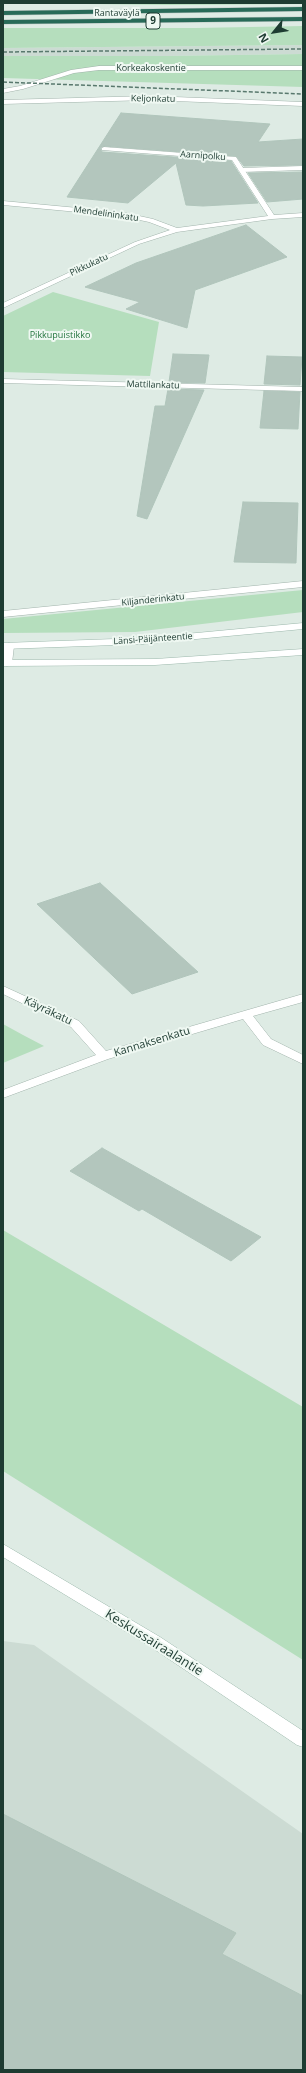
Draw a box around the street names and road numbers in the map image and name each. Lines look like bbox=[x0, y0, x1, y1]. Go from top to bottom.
street label: Rantaväylä bbox=[94, 8, 140, 18]
road number: 9 bbox=[146, 13, 160, 29]
street label: Korkeakoskentie bbox=[116, 63, 186, 73]
street label: Keljonkatu bbox=[131, 93, 175, 105]
street label: Aarnipolku bbox=[180, 149, 226, 163]
street label: Mendelininkatu bbox=[73, 204, 139, 224]
street label: Pikkukatu bbox=[68, 251, 110, 279]
street label: Mattilankatu bbox=[126, 379, 180, 391]
street label: Kiljanderinkatu bbox=[121, 591, 185, 609]
street label: Länsi-Päijänteentie bbox=[113, 631, 193, 647]
street label: Käyräkatu bbox=[22, 994, 74, 1028]
street label: Kannaksenkatu bbox=[112, 1024, 192, 1060]
street label: Keskussairaalantie bbox=[102, 1607, 206, 1679]

